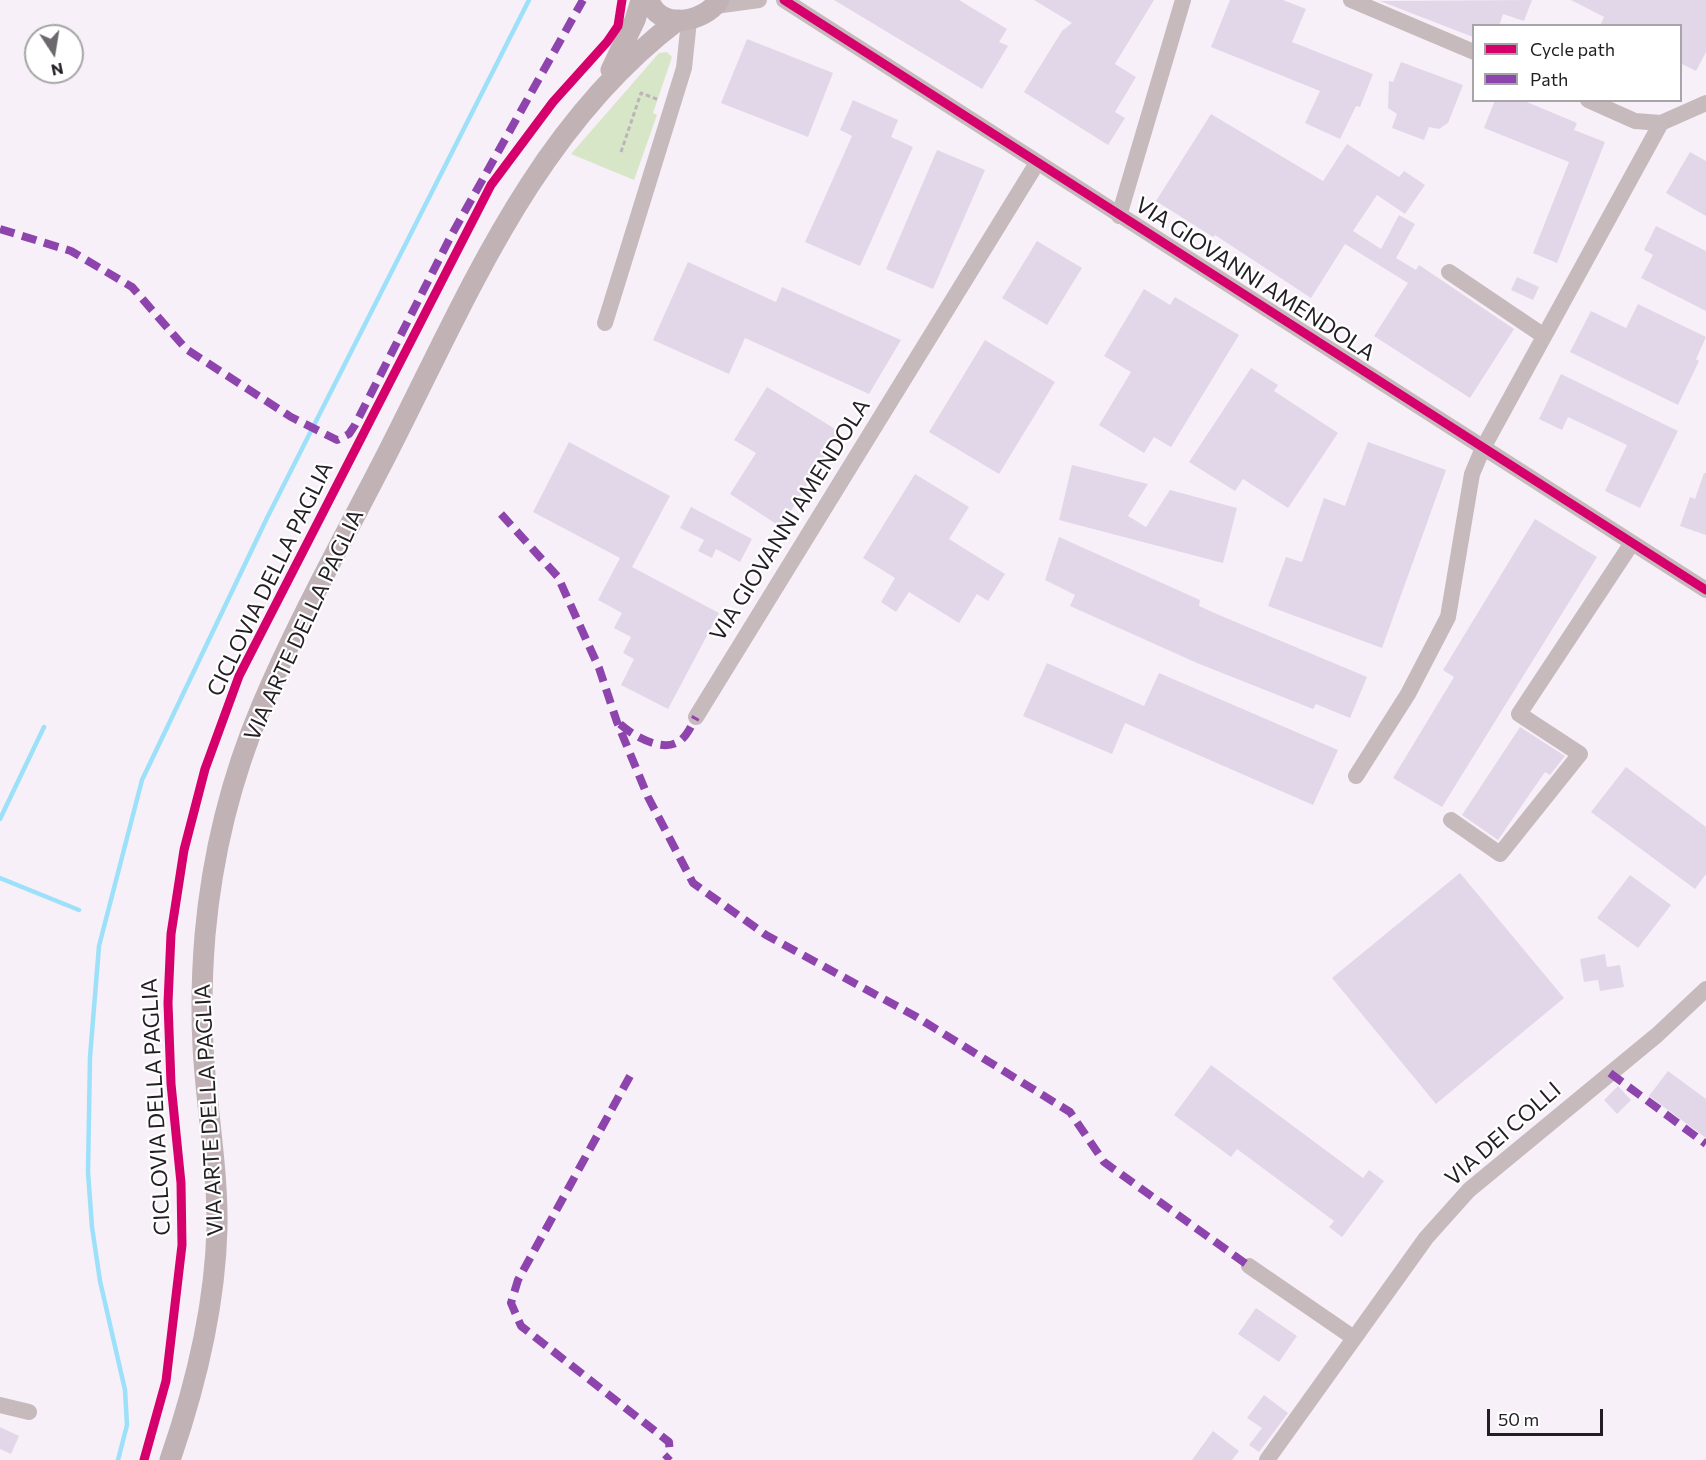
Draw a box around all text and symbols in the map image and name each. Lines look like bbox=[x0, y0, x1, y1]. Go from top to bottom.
north arrow bbox=[24, 24, 84, 84]
legend bbox=[1472, 24, 1682, 102]
text: Cycle path bbox=[1530, 38, 1615, 60]
text: N bbox=[50, 60, 65, 81]
text: Path bbox=[1530, 68, 1568, 90]
street label: VIA GIOVANNI AMENDOLA bbox=[1130, 192, 1380, 366]
street label: VIA GIOVANNI AMENDOLA bbox=[704, 394, 876, 646]
street label: CICLOVIA DELLA PAGLIA bbox=[202, 457, 338, 701]
street label: VIA ARTE DELLA PAGLIA bbox=[239, 505, 369, 745]
street label: CICLOVIA DELLA PAGLIA bbox=[136, 978, 176, 1236]
street label: VIA ARTE DELLA PAGLIA bbox=[189, 983, 229, 1237]
street label: VIA DEI COLLI bbox=[1440, 1077, 1566, 1191]
scale bar bbox=[1490, 1397, 1606, 1435]
text: 50 m bbox=[1498, 1408, 1539, 1430]

